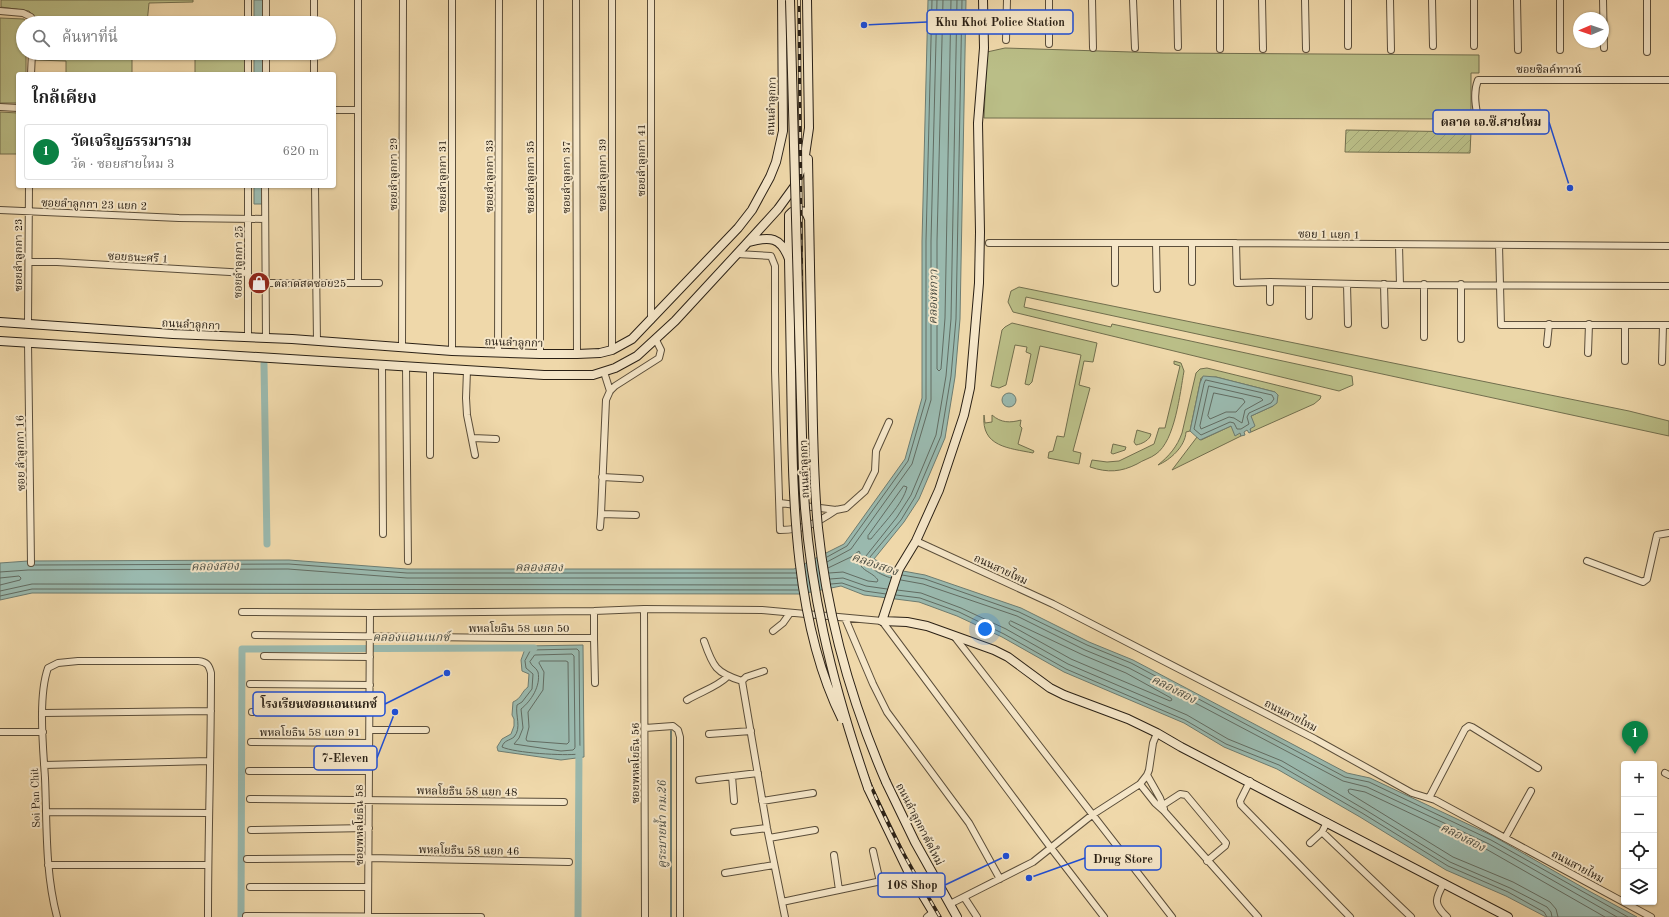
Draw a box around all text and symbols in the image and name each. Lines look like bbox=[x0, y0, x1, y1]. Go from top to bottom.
callout: Khu Khot Police Station bbox=[927, 10, 1073, 34]
north arrow bbox=[1573, 12, 1609, 48]
search box bbox=[16, 16, 336, 60]
text: Khu Khot Police Station bbox=[935, 17, 1065, 29]
icon: search bbox=[30, 27, 52, 49]
text: ค้นหาที่นี่ bbox=[62, 31, 118, 46]
street label: ซอยซิลค์ทาวน์ bbox=[1516, 63, 1582, 76]
street label: ถนนลำลูกกา bbox=[765, 76, 779, 136]
text: ใกล้เคียง bbox=[32, 90, 97, 107]
callout: ตลาด เอ.ซ๊.สายไหม bbox=[1433, 110, 1549, 134]
text: ตลาด เอ.ซ๊.สายไหม bbox=[1441, 113, 1541, 129]
street label: ซอยลำลูกกา 41 bbox=[636, 124, 648, 196]
text: วัดเจริญธรรมาราม bbox=[71, 135, 192, 150]
street label: ซอยลำลูกกา 29 bbox=[388, 138, 400, 210]
street label: ซอยลำลูกกา 39 bbox=[597, 139, 609, 211]
street label: ซอยลำลูกกา 31 bbox=[437, 140, 449, 212]
street label: ซอยลำลูกกา 33 bbox=[484, 140, 496, 212]
street label: ซอยลำลูกกา 35 bbox=[525, 141, 537, 213]
street label: ซอยลำลูกกา 37 bbox=[561, 141, 573, 213]
text: 1 bbox=[42, 145, 50, 158]
text: 620 m bbox=[282, 145, 319, 158]
text: วัด · ซอยสายไหม 3 bbox=[71, 158, 175, 171]
street label: ซอยลำลูกกา 23 แยก 2 bbox=[41, 197, 147, 213]
street label: ซอยลำลูกกา 23 bbox=[13, 219, 25, 291]
street label: ซอยลำลูกกา 25 bbox=[232, 225, 246, 299]
street label: ซอย 1 แยก 1 bbox=[1298, 229, 1360, 242]
street label: ซอยธนะศรี 1 bbox=[107, 249, 169, 266]
water label: คลองหกวา bbox=[928, 268, 940, 324]
shop icon: ตลาดสดซอย25 bbox=[246, 270, 272, 296]
place label: ตลาดสดซอย25 bbox=[274, 279, 346, 290]
street label: ถนนลำลูกกา bbox=[161, 317, 221, 333]
street label: ถนนลำลูกกา bbox=[484, 336, 544, 350]
street label: ซอย ลำลูกกา 16 bbox=[14, 415, 28, 491]
street label: ถนนลำลูกกา bbox=[798, 439, 812, 499]
street label: ถนนสายไหม bbox=[972, 550, 1030, 588]
water label: คลองสอง bbox=[850, 551, 900, 579]
water label: คลองสอง bbox=[191, 561, 240, 573]
water label: คลองสอง bbox=[515, 562, 564, 574]
your location bbox=[975, 619, 995, 639]
street label: พหลโยธิน 58 แยก 50 bbox=[469, 621, 569, 635]
water label: คลองแอนเนกซ์ bbox=[372, 630, 453, 644]
water label: คลองสอง bbox=[1149, 674, 1199, 707]
callout: โรงเรียนซอยแอนเนกซ์ bbox=[253, 692, 385, 716]
text: โรงเรียนซอยแอนเนกซ์ bbox=[260, 695, 378, 711]
street label: ถนนสายไหม bbox=[1262, 696, 1320, 734]
pin: 1 bbox=[1622, 721, 1648, 754]
street label: ซอยพหลโยธิน 56 bbox=[628, 722, 642, 804]
street label: พหลโยธิน 58 แยก 91 bbox=[260, 725, 360, 739]
callout: 7-Eleven bbox=[314, 746, 377, 770]
text: 7-Eleven bbox=[321, 753, 369, 765]
map controls bbox=[1621, 761, 1657, 905]
button: + bbox=[1621, 761, 1657, 797]
street label: Soi Pan Chit bbox=[30, 768, 43, 828]
water label: คูระบายน้ำ กม.26 bbox=[653, 779, 670, 869]
street label: ถนนลำลูกกาตัดใหม่ bbox=[893, 780, 947, 868]
street label: พหลโยธิน 58 แยก 48 bbox=[416, 783, 518, 799]
street label: ซอยพหลโยธิน 58 bbox=[352, 784, 366, 866]
button: − bbox=[1621, 797, 1657, 833]
water label: คลองสอง bbox=[1438, 822, 1488, 855]
button: locate bbox=[1621, 833, 1657, 869]
street label: พหลโยธิน 58 แยก 46 bbox=[418, 842, 520, 858]
callout: Drug Store bbox=[1085, 846, 1161, 870]
street label: ถนนสายไหม bbox=[1549, 846, 1607, 886]
text: Drug Store bbox=[1093, 854, 1153, 866]
button: layers bbox=[1621, 869, 1657, 905]
callout: 108 Shop bbox=[878, 873, 945, 897]
text: 108 Shop bbox=[887, 880, 937, 892]

